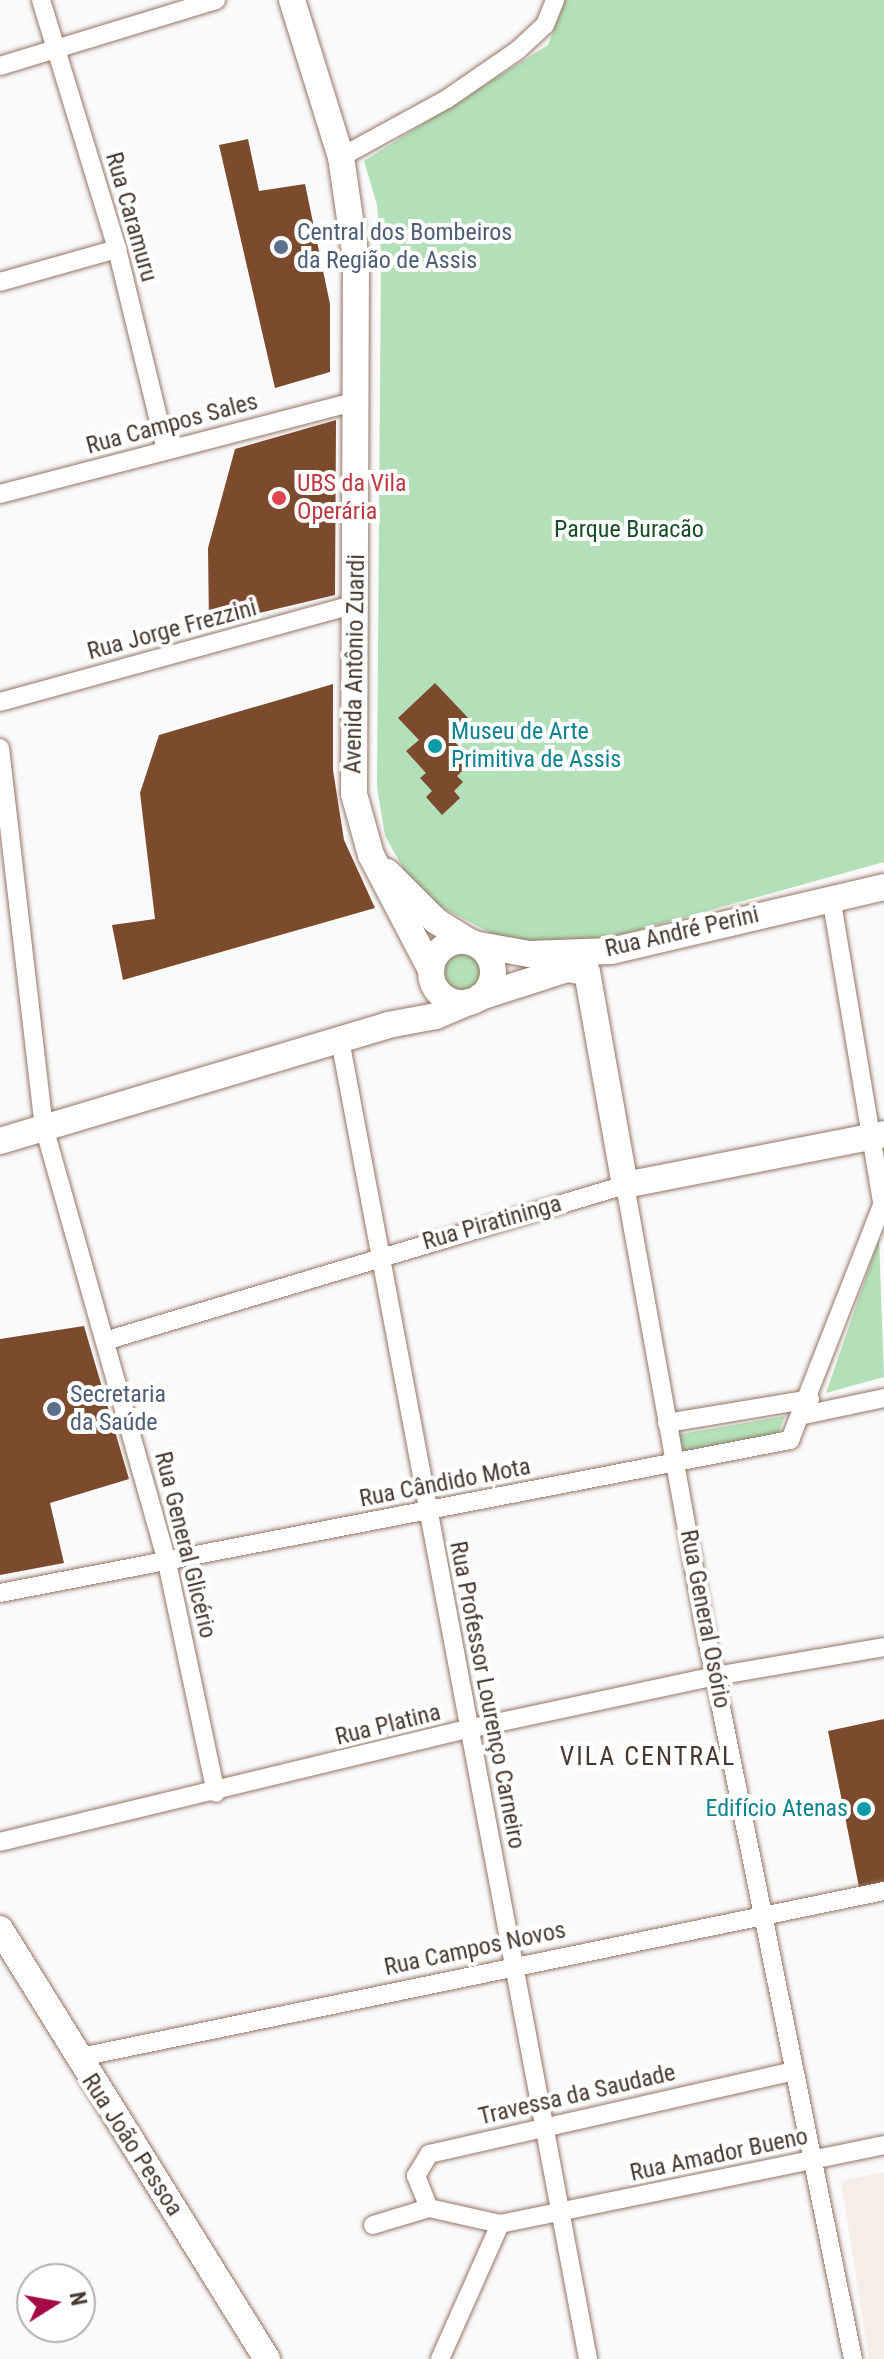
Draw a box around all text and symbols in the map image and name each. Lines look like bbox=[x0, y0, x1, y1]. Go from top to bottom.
street label: Rua Caramuru bbox=[99, 149, 163, 285]
place label: Central dos Bombeiros da Região de Assis bbox=[297, 219, 512, 275]
marker: Central dos Bombeiros da Região de Assis bbox=[272, 238, 290, 256]
street label: Rua Campos Sales bbox=[83, 387, 261, 461]
place label: UBS da Vila Operária bbox=[297, 470, 406, 526]
marker: UBS da Vila Operária bbox=[268, 487, 290, 509]
park label: Parque Buracão bbox=[554, 516, 704, 544]
street label: Avenida Antônio Zuardi bbox=[339, 554, 371, 774]
street label: Rua Jorge Frezzini bbox=[84, 594, 260, 666]
place label: Museu de Arte Primitiva de Assis bbox=[451, 718, 621, 774]
marker: Museu de Arte Primitiva de Assis bbox=[426, 737, 444, 755]
street label: Rua André Perini bbox=[602, 900, 762, 964]
street label: Rua Piratininga bbox=[419, 1189, 565, 1257]
place label: Secretaria da Saúde bbox=[70, 1381, 166, 1437]
marker: Secretaria da Saúde bbox=[45, 1400, 63, 1418]
street label: Rua General Glicério bbox=[148, 1449, 222, 1641]
street label: Rua Cândido Mota bbox=[357, 1452, 533, 1514]
street label: Rua General Osório bbox=[674, 1527, 736, 1711]
street label: Rua Professor Lourenço Carneiro bbox=[443, 1539, 531, 1851]
street label: Rua Platina bbox=[332, 1698, 444, 1752]
district label: VILA CENTRAL bbox=[560, 1741, 736, 1773]
place label: Edifício Atenas bbox=[705, 1795, 848, 1823]
marker: Edifício Atenas bbox=[855, 1800, 873, 1818]
street label: Rua Campos Novos bbox=[382, 1916, 568, 1982]
street label: Travessa da Saudade bbox=[476, 2058, 678, 2132]
street label: Rua João Pessoa bbox=[75, 2068, 189, 2222]
street label: Rua Amador Bueno bbox=[627, 2122, 811, 2188]
north arrow bbox=[16, 2263, 96, 2343]
text: N bbox=[65, 2290, 92, 2308]

